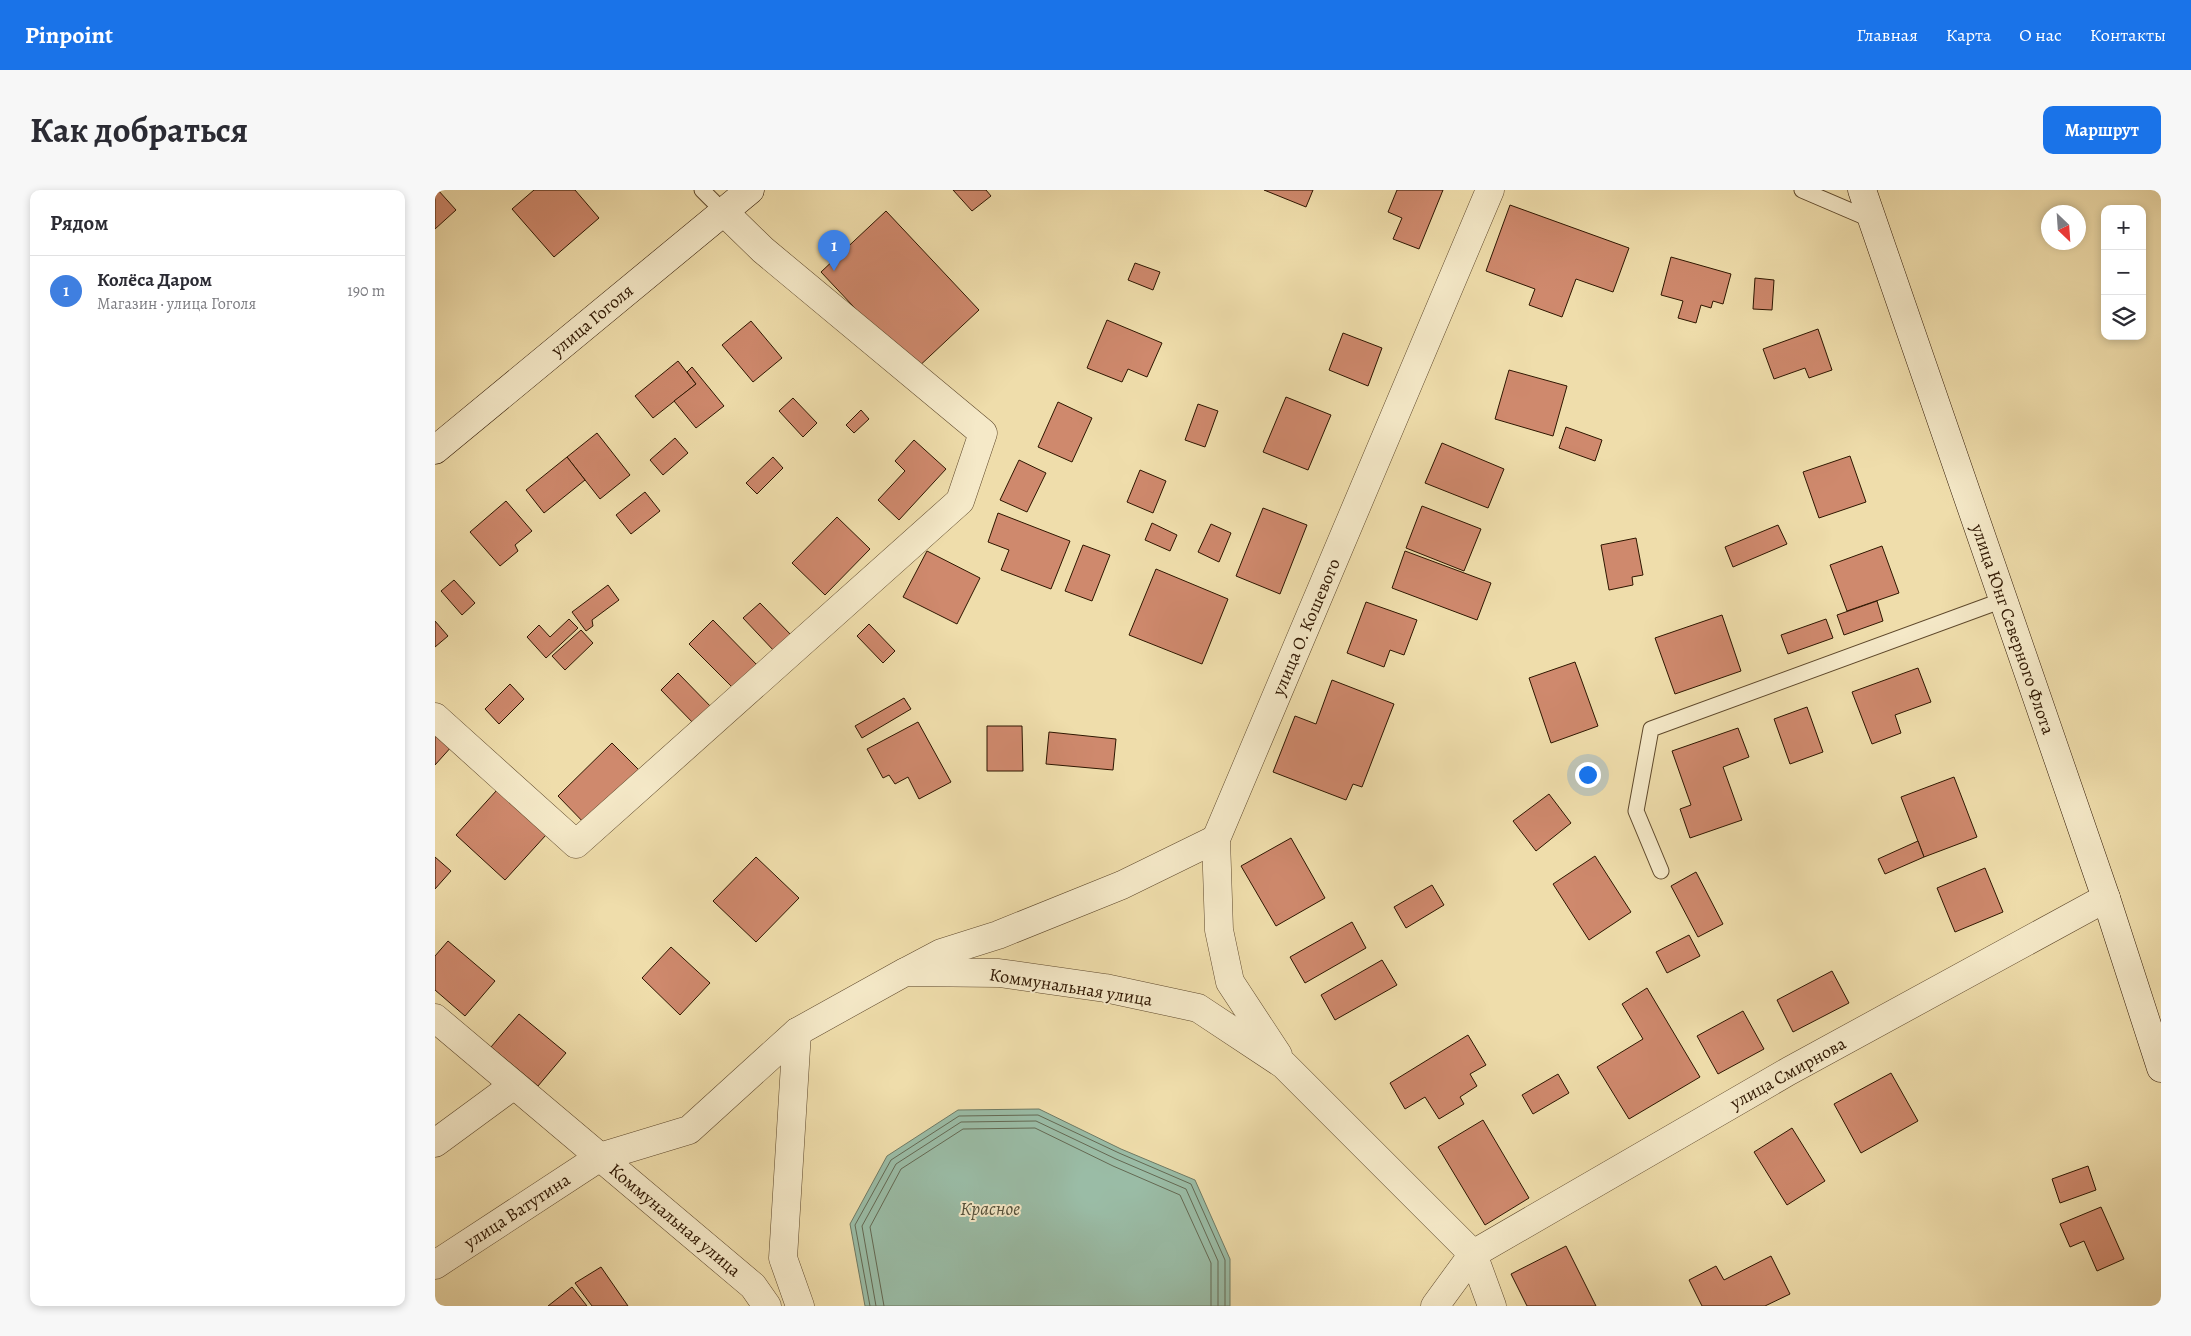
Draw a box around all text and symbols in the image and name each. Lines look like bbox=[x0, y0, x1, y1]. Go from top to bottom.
text: Pinpoint bbox=[25, 19, 113, 51]
text: Главная bbox=[1857, 23, 1918, 47]
text: Карта bbox=[1946, 23, 1991, 47]
text: О нас bbox=[2019, 23, 2062, 47]
text: Контакты bbox=[2090, 23, 2166, 47]
text: Как добраться bbox=[30, 106, 248, 154]
button: Маршрут bbox=[2043, 106, 2161, 154]
north arrow bbox=[2041, 205, 2086, 250]
map controls bbox=[2101, 205, 2146, 340]
button: + bbox=[2101, 205, 2146, 250]
text: Рядом bbox=[50, 209, 108, 237]
pin: 1 bbox=[818, 230, 850, 271]
button: − bbox=[2101, 250, 2146, 295]
text: Колёса Даром bbox=[97, 267, 212, 293]
street label: улица Гоголя bbox=[545, 279, 638, 362]
text: 1 bbox=[63, 280, 69, 302]
text: 190 m bbox=[347, 280, 385, 302]
text: Магазин · улица Гоголя bbox=[97, 293, 256, 315]
button: layers bbox=[2101, 295, 2146, 340]
street label: улица Юнг Северного Флота bbox=[1965, 520, 2061, 738]
street label: улица О. Кошевого bbox=[1266, 555, 1346, 700]
your location bbox=[1575, 762, 1601, 788]
street label: Коммунальная улица bbox=[988, 962, 1155, 1012]
street label: улица Смирнова bbox=[1725, 1031, 1851, 1115]
street label: Коммунальная улица bbox=[604, 1158, 746, 1283]
street label: улица Ватутина bbox=[458, 1167, 575, 1255]
water label: Красное bbox=[960, 1196, 1020, 1222]

